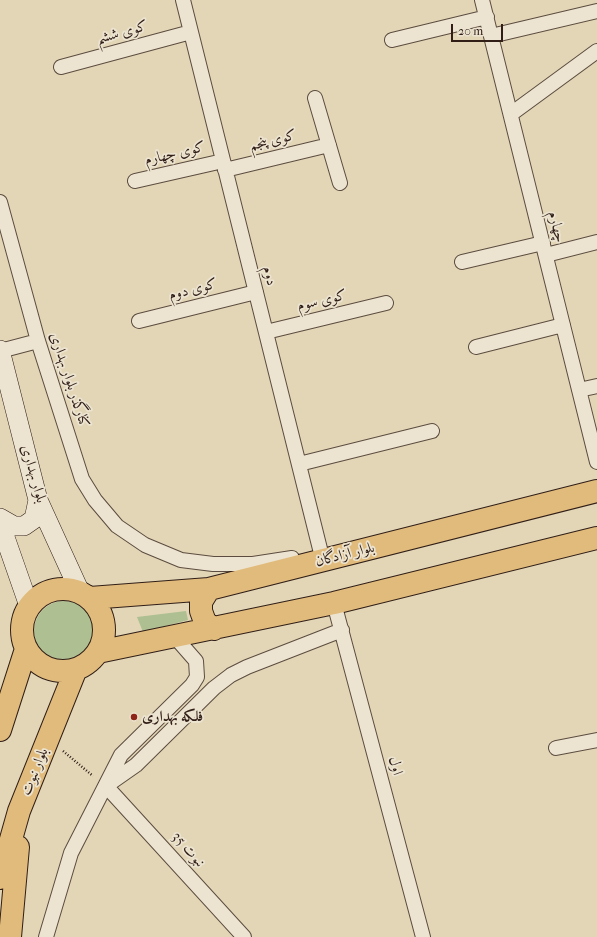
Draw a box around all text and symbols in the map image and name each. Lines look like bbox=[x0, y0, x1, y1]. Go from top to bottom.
scale bar bbox=[453, 16, 505, 42]
street label: کوی ششم bbox=[94, 18, 150, 48]
text: 20 m bbox=[458, 24, 483, 38]
street label: کوی پنجم bbox=[248, 126, 298, 156]
street label: کوی چهارم bbox=[143, 138, 207, 170]
street label: چهارم bbox=[543, 209, 569, 245]
street label: دوم bbox=[258, 264, 280, 288]
street label: کوی دوم bbox=[167, 275, 219, 305]
street label: کوی سوم bbox=[296, 287, 348, 315]
street label: کنارگذر بلوار بهداری bbox=[45, 330, 93, 430]
street label: بلوار بهداری bbox=[16, 443, 50, 505]
street label: بلوار آزادگان bbox=[314, 539, 376, 571]
place label: فلکه بهداری bbox=[142, 708, 203, 726]
marker: فلکه بهداری bbox=[129, 712, 139, 722]
street label: بلوار نبوت bbox=[17, 746, 53, 798]
street label: اول bbox=[384, 755, 406, 777]
street label: نبوت 35 bbox=[167, 829, 209, 871]

